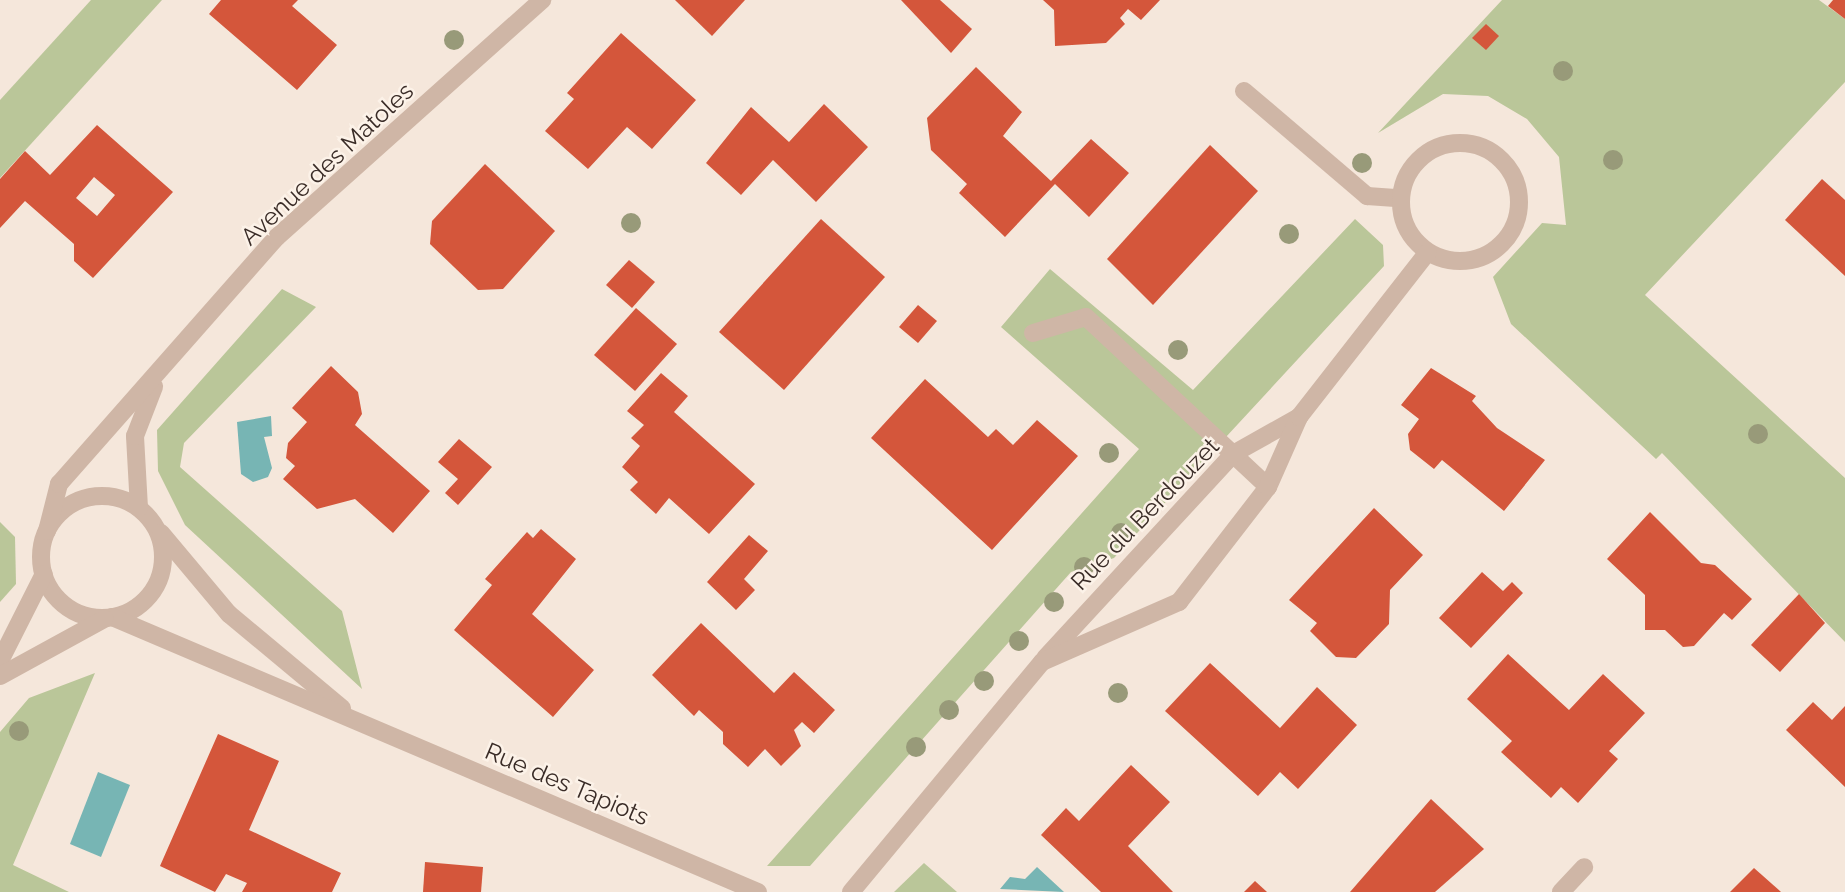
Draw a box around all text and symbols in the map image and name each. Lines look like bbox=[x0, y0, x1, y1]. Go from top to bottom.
street label: Avenue des Matoles bbox=[235, 77, 419, 251]
street label: Rue du Berdouzet bbox=[1065, 432, 1225, 596]
street label: Rue des Tapiots bbox=[481, 736, 653, 832]

